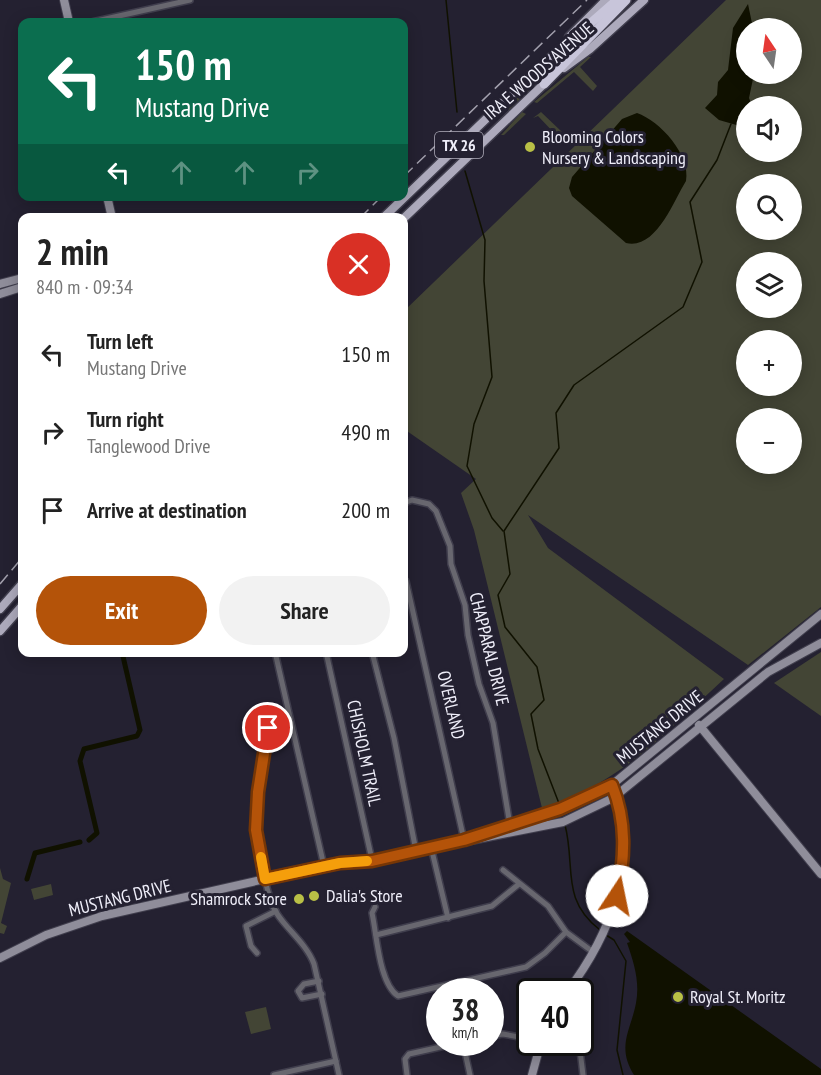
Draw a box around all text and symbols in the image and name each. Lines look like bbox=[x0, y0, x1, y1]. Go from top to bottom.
street label: IRA E WOODS AVENUE bbox=[479, 17, 598, 125]
north arrow bbox=[736, 18, 802, 84]
map controls bbox=[736, 18, 802, 474]
text: 150 m bbox=[135, 37, 232, 92]
icon: left bbox=[36, 42, 114, 120]
text: Mustang Drive bbox=[135, 90, 270, 124]
button: sound bbox=[736, 96, 802, 162]
place label: Blooming Colors Nursery & Landscaping bbox=[542, 125, 686, 169]
road number: TX 26 bbox=[435, 132, 483, 158]
marker: Blooming Colors Nursery & Landscaping bbox=[523, 140, 537, 154]
icon: left bbox=[102, 156, 135, 189]
icon: ahead bbox=[165, 156, 198, 189]
icon: ahead bbox=[228, 156, 261, 189]
icon: right bbox=[291, 156, 324, 189]
button: search bbox=[736, 174, 802, 240]
text: 2 min bbox=[36, 228, 109, 275]
button: close bbox=[327, 233, 390, 296]
button: layers bbox=[736, 252, 802, 318]
text: 840 m · 09:34 bbox=[36, 274, 133, 300]
text: Turn left bbox=[87, 327, 153, 355]
button: + bbox=[736, 330, 802, 396]
icon: left bbox=[36, 338, 69, 371]
text: 150 m bbox=[341, 340, 390, 368]
text: Mustang Drive bbox=[87, 355, 187, 381]
text: Turn right bbox=[87, 405, 164, 433]
button: − bbox=[736, 408, 802, 474]
icon: right bbox=[36, 416, 69, 449]
text: 490 m bbox=[341, 418, 390, 446]
text: Tanglewood Drive bbox=[87, 433, 211, 459]
icon: arrive bbox=[36, 494, 69, 527]
text: Arrive at destination bbox=[87, 496, 247, 524]
text: 200 m bbox=[341, 496, 390, 524]
button: Exit bbox=[36, 576, 207, 645]
button: Share bbox=[219, 576, 390, 645]
street label: CHAPPARAL DRIVE bbox=[464, 590, 515, 708]
street label: OVERLAND bbox=[432, 668, 470, 741]
street label: MUSTANG DRIVE bbox=[612, 685, 708, 769]
street label: CHISHOLM TRAIL bbox=[342, 698, 387, 809]
pin bbox=[242, 702, 293, 753]
icon: arrive bbox=[251, 711, 284, 744]
position arrow bbox=[585, 864, 649, 928]
street label: MUSTANG DRIVE bbox=[66, 874, 174, 921]
place label: Dalia's Store bbox=[326, 884, 403, 907]
place label: Shamrock Store bbox=[190, 887, 287, 910]
marker: Dalia's Store bbox=[307, 889, 321, 903]
marker: Shamrock Store bbox=[292, 892, 306, 906]
speed limit sign: 40 bbox=[516, 978, 594, 1056]
place label: Royal St. Moritz bbox=[690, 985, 786, 1008]
text: 38 bbox=[451, 990, 479, 1029]
marker: Royal St. Moritz bbox=[671, 990, 685, 1004]
text: km/h bbox=[452, 1023, 478, 1042]

